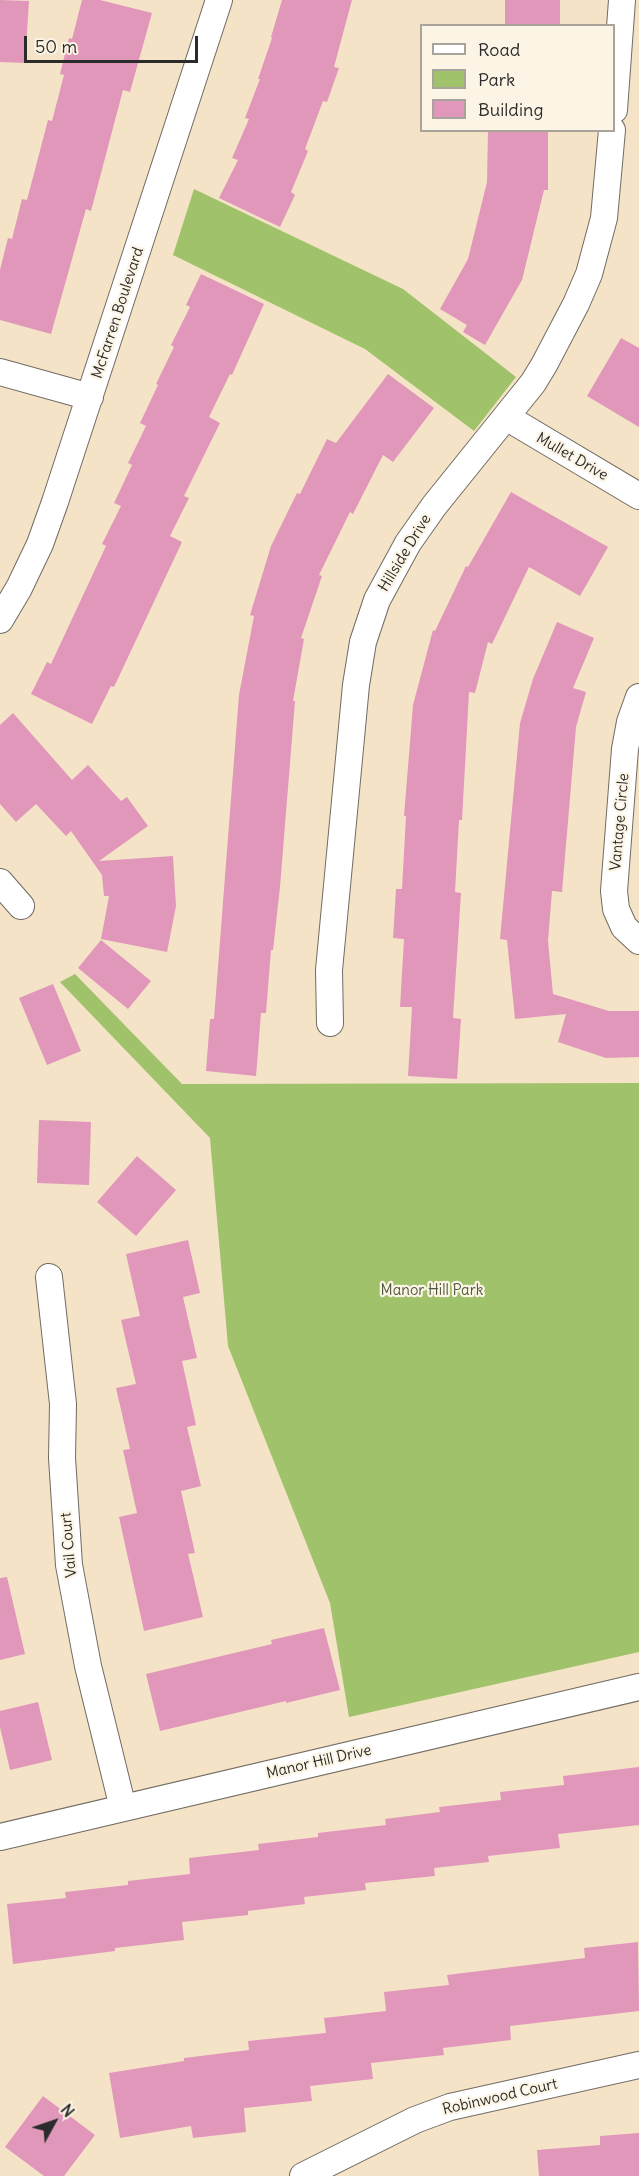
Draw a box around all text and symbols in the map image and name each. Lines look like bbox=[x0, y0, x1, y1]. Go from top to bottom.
scale bar bbox=[27, 24, 201, 62]
legend bbox=[420, 24, 615, 132]
text: 50 m bbox=[35, 35, 77, 58]
text: Road bbox=[478, 38, 520, 61]
text: Park bbox=[478, 68, 515, 91]
text: Building bbox=[478, 98, 543, 121]
street label: McFarren Boulevard bbox=[88, 245, 148, 381]
street label: Mullet Drive bbox=[533, 429, 611, 485]
street label: Hillside Drive bbox=[375, 511, 435, 595]
street label: Vantage Circle bbox=[607, 773, 633, 871]
park label: Manor Hill Park bbox=[381, 1282, 483, 1300]
street label: Vail Court bbox=[57, 1511, 81, 1579]
street label: Manor Hill Drive bbox=[265, 1741, 373, 1783]
street label: Robinwood Court bbox=[441, 2075, 559, 2119]
north arrow bbox=[24, 2092, 84, 2152]
text: N bbox=[57, 2100, 79, 2121]

